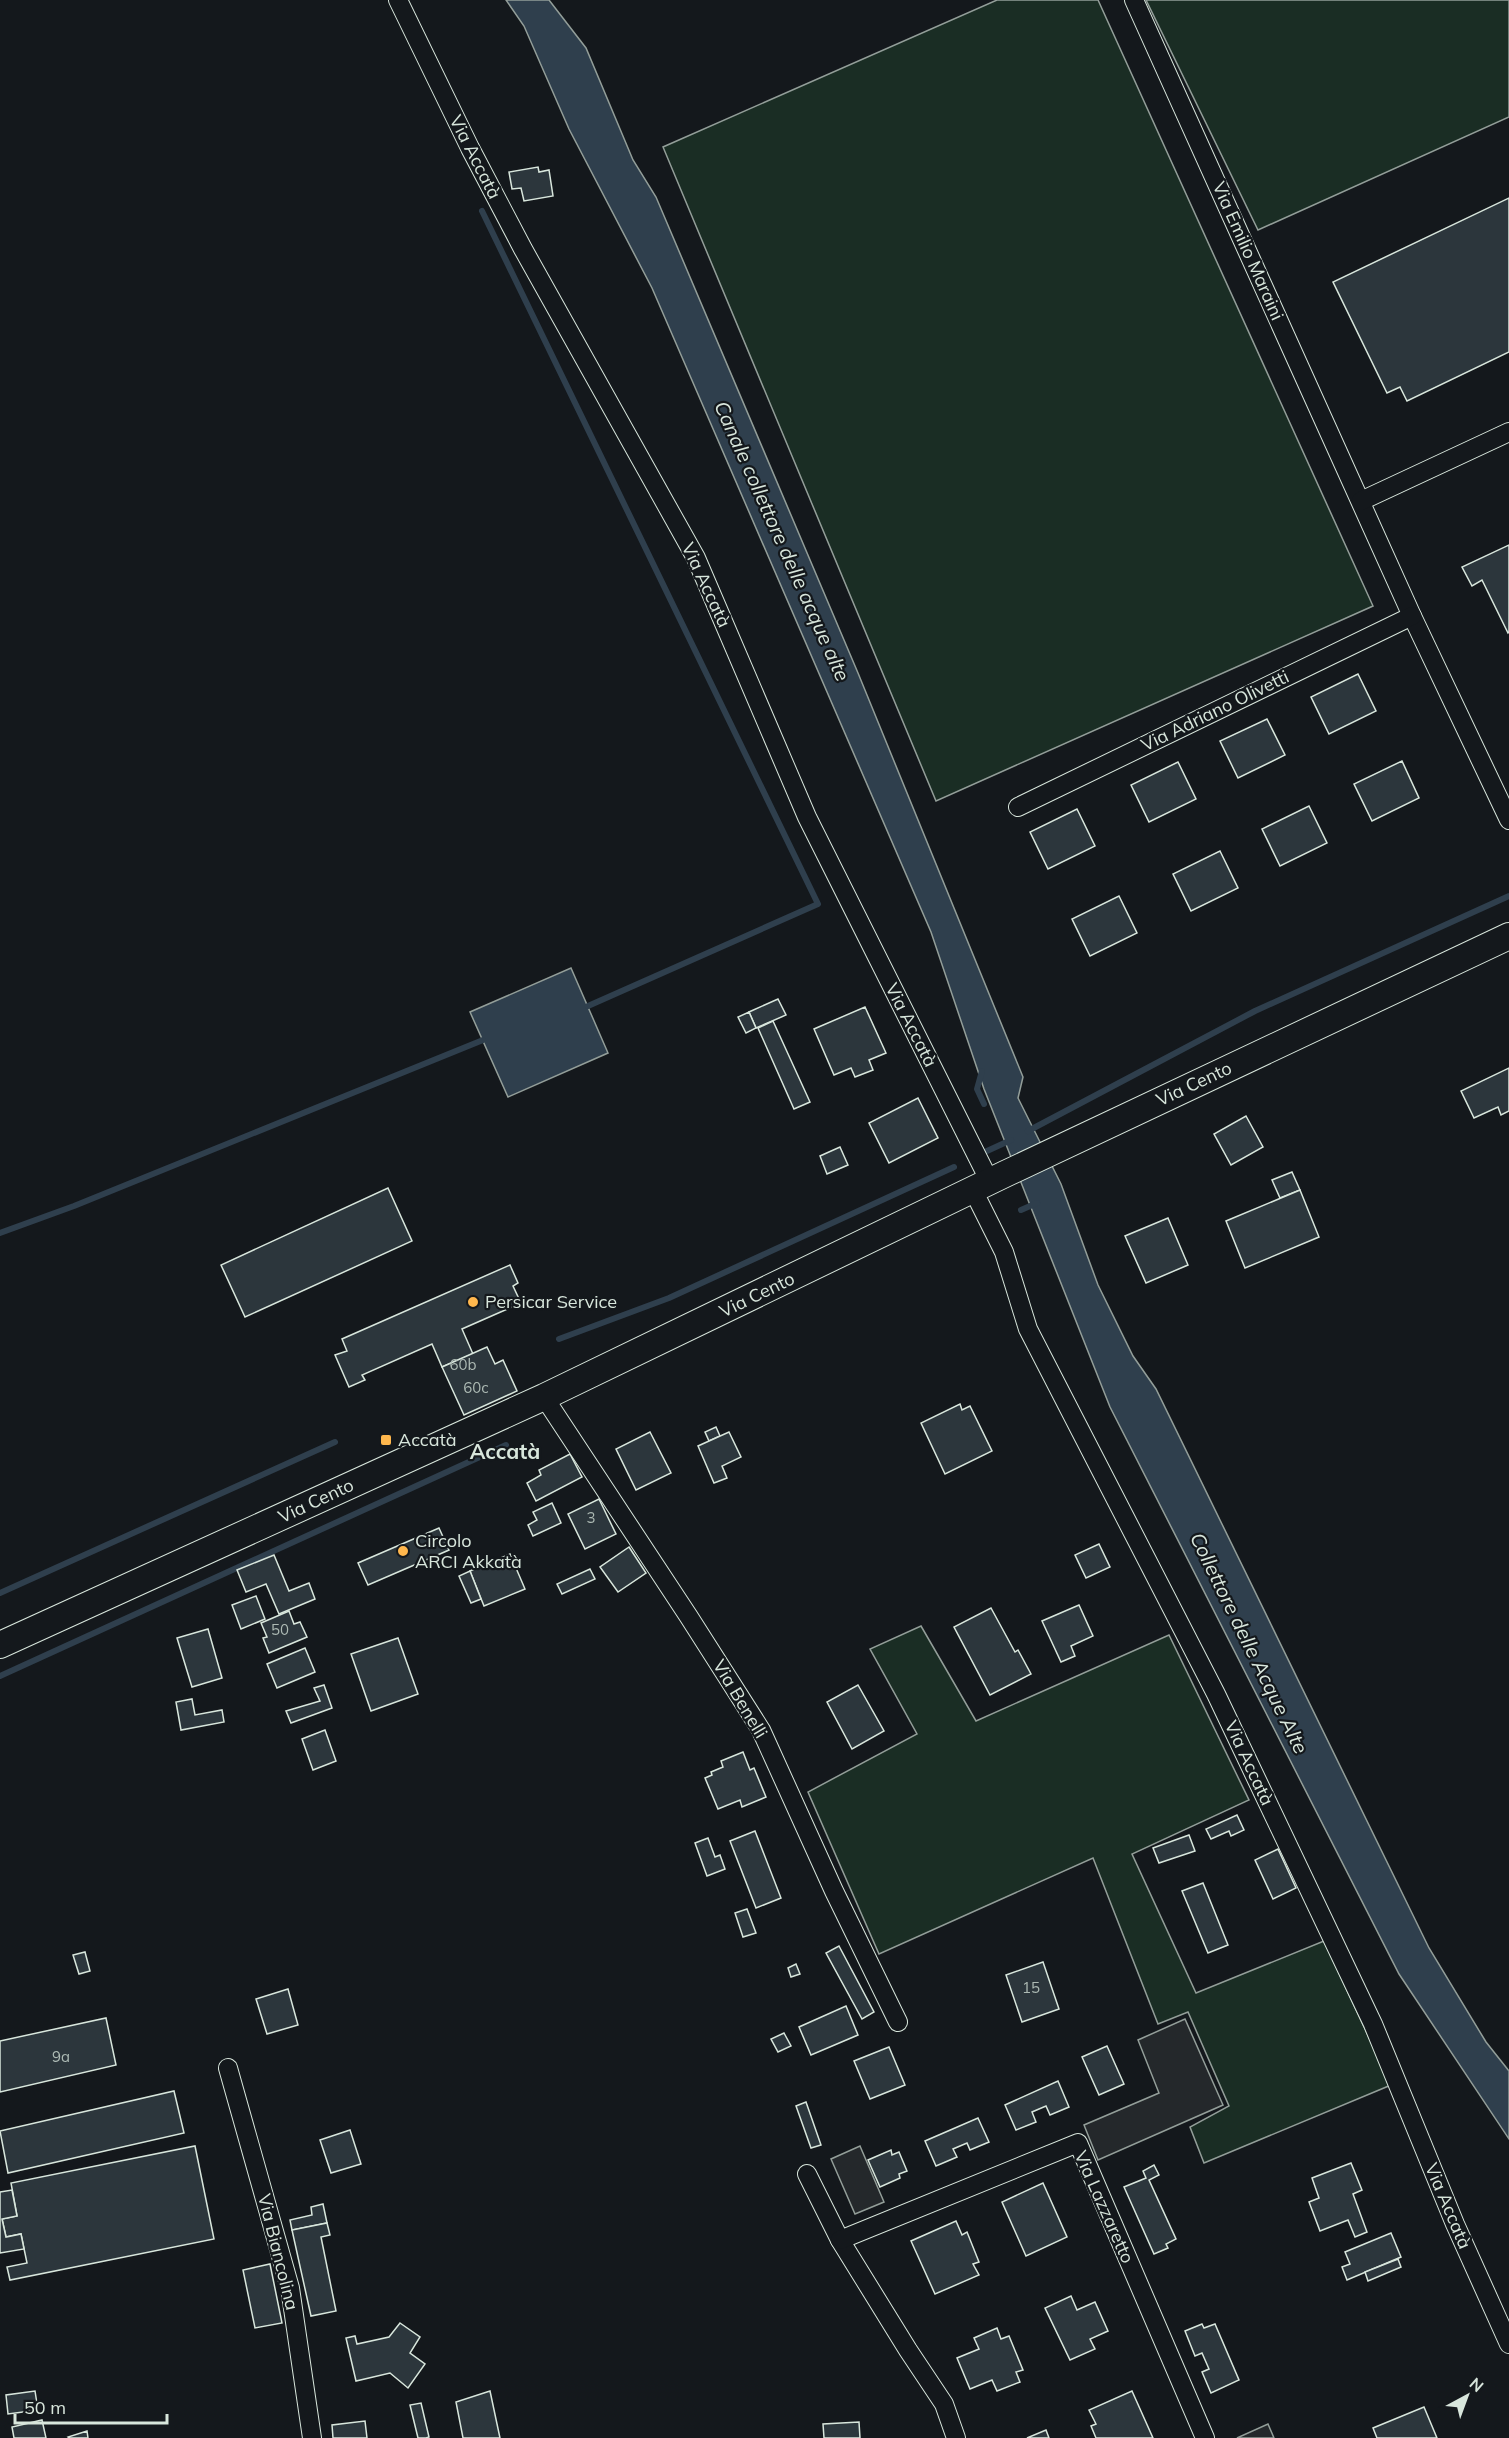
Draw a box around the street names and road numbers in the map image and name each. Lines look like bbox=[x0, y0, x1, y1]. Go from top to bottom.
street label: Via Accatà bbox=[445, 111, 506, 203]
street label: Via Emilio Maraini bbox=[1208, 178, 1289, 324]
street label: Via Accatà bbox=[677, 539, 736, 631]
street label: Via Adriano Olivetti bbox=[1137, 665, 1293, 756]
street label: Via Accatà bbox=[881, 979, 942, 1071]
street label: Via Cento bbox=[1152, 1056, 1235, 1111]
street label: Via Cento bbox=[715, 1266, 798, 1323]
street label: Via Cento bbox=[274, 1473, 357, 1528]
street label: Via Benelli bbox=[708, 1655, 773, 1742]
street label: Via Accatà bbox=[1220, 1717, 1279, 1809]
street label: Via Lazzaretto bbox=[1069, 2147, 1140, 2267]
street label: Via Accatà bbox=[1420, 2159, 1477, 2252]
street label: Via Biancolina bbox=[253, 2191, 304, 2312]

